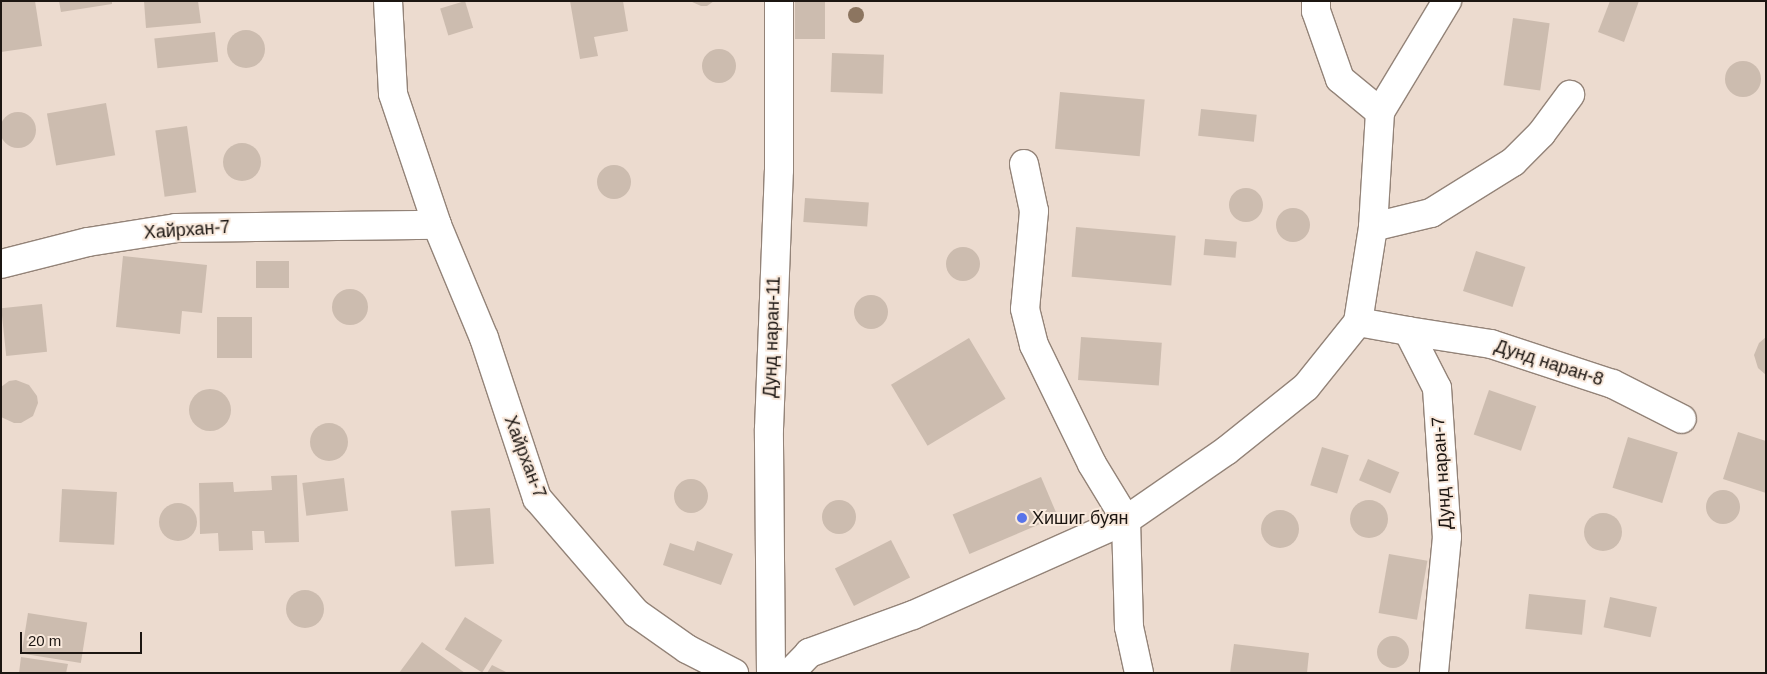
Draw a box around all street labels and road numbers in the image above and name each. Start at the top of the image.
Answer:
street label: Хайрхан-7 [143,216,231,244]
street label: Дунд наран-11 [759,276,785,398]
street label: Дунд наран-8 [1492,335,1606,391]
street label: Хайрхан-7 [499,413,551,501]
street label: Дунд наран-7 [1427,416,1457,530]

